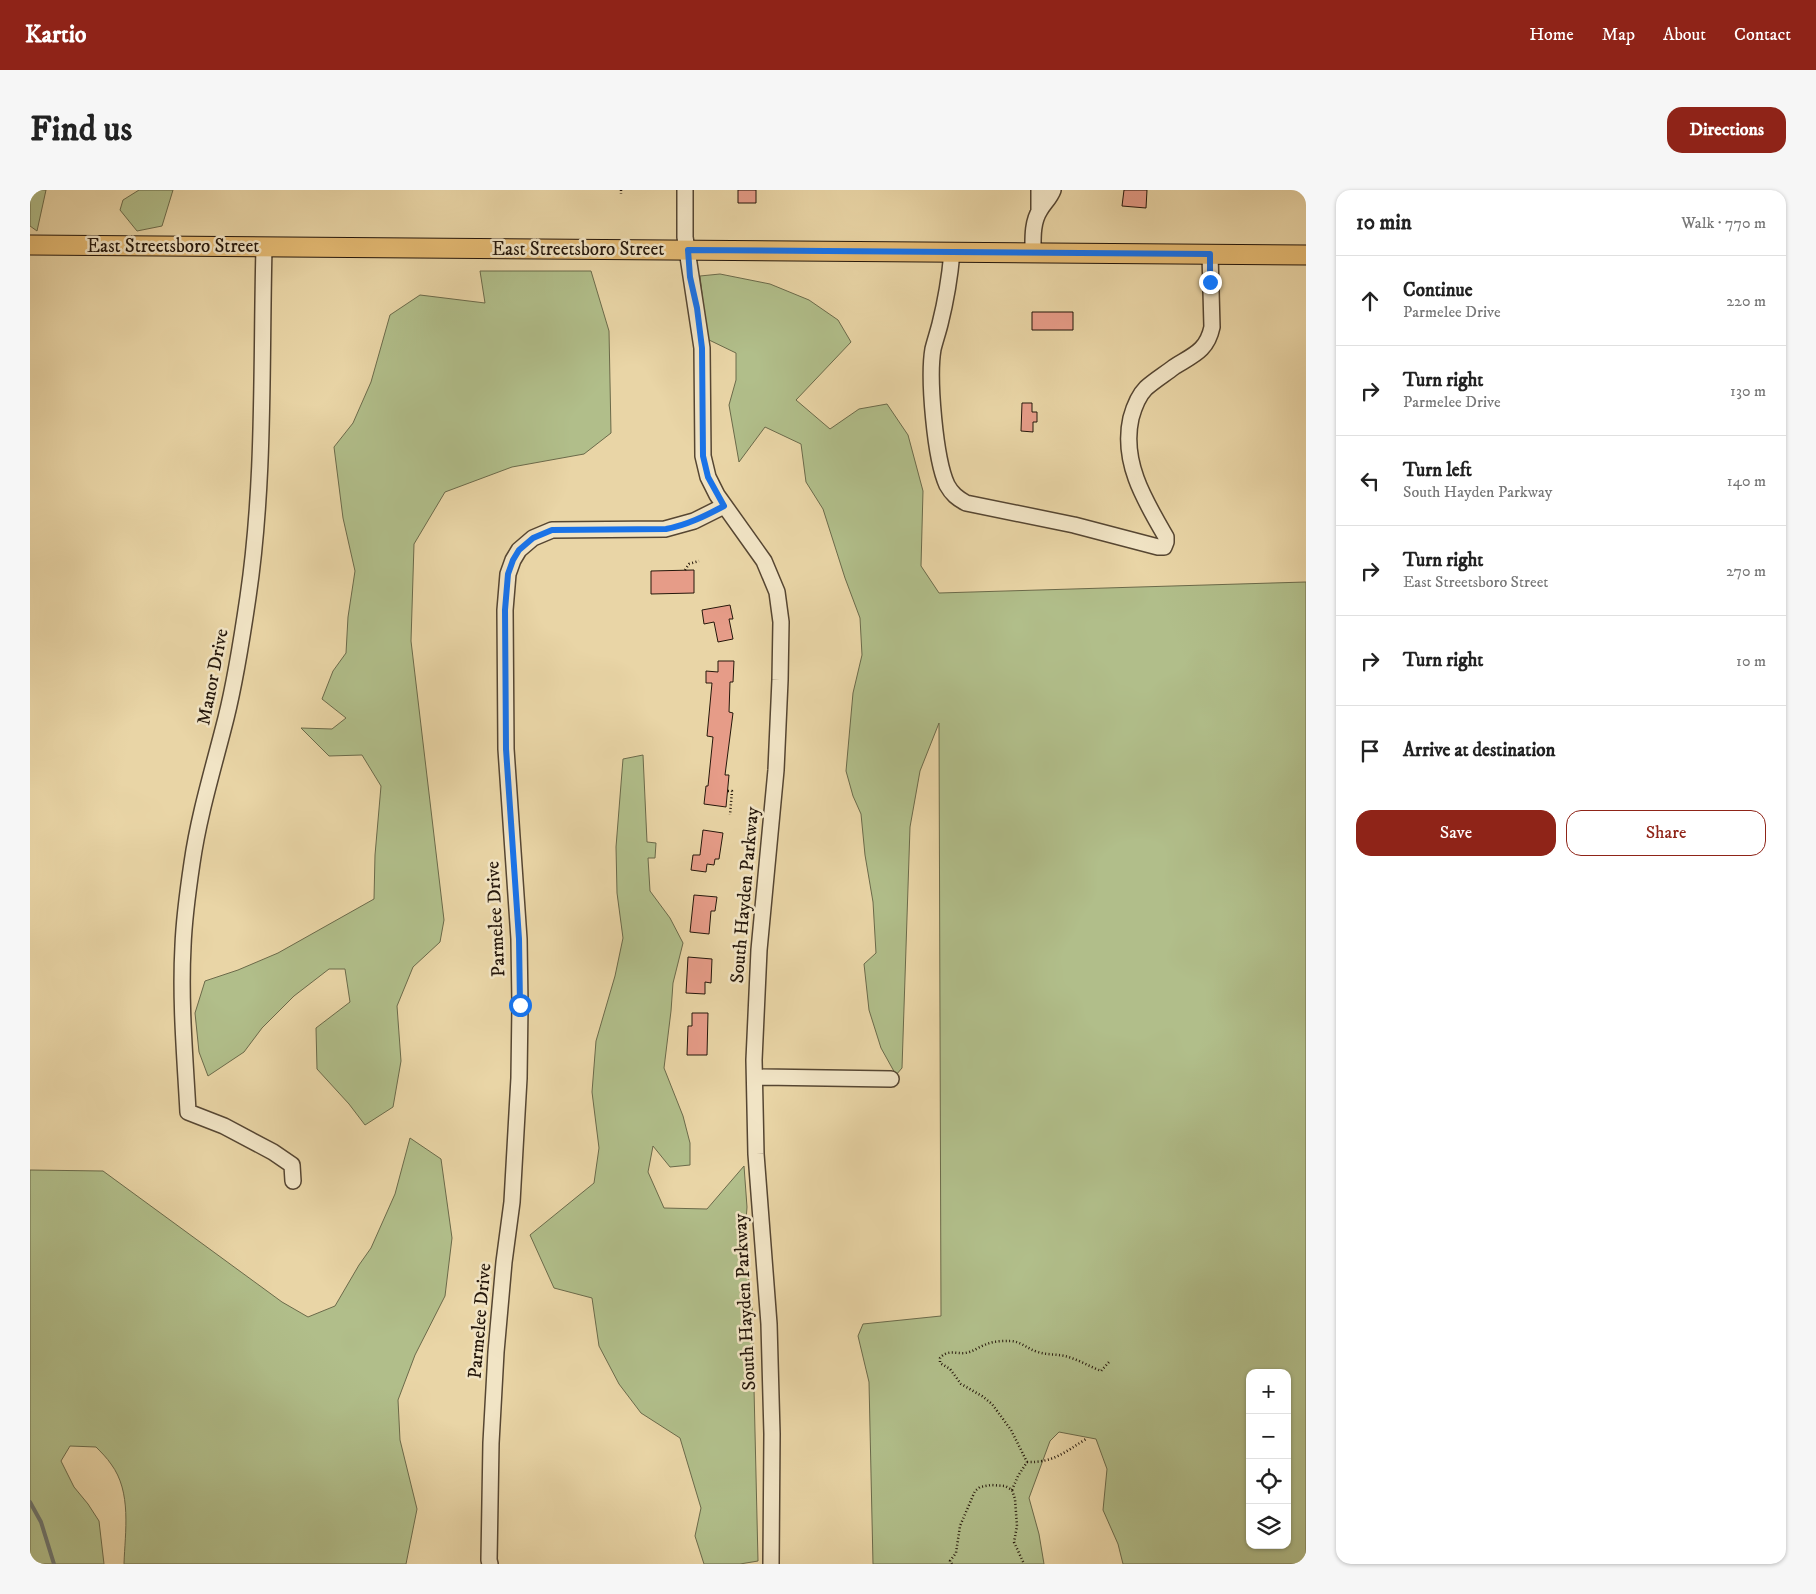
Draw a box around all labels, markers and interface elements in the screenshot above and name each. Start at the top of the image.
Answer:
text: Kartio [25,20,87,50]
text: Home [1529,24,1574,46]
text: Map [1602,24,1635,46]
text: About [1663,24,1706,46]
text: Contact [1734,24,1791,46]
button: Directions [1667,107,1786,153]
text: Find us [30,108,132,152]
text: 10 min [1356,210,1412,236]
text: Walk · 770 m [1681,213,1766,233]
street label: East Streetsboro Street [87,235,259,258]
street label: East Streetsboro Street [492,238,664,261]
route end [1199,271,1222,294]
text: Continue [1403,279,1473,302]
icon: ahead [1356,287,1384,315]
text: 220 m [1726,291,1766,311]
text: Parmelee Drive [1403,302,1501,322]
text: Turn right [1403,369,1483,392]
icon: right [1356,377,1384,405]
text: 130 m [1730,381,1766,401]
text: Parmelee Drive [1403,392,1501,412]
text: Turn left [1403,459,1472,482]
icon: left [1356,467,1384,495]
text: 140 m [1727,471,1766,491]
text: South Hayden Parkway [1403,482,1552,502]
text: Turn right [1403,549,1483,572]
icon: right [1356,557,1384,585]
text: 270 m [1726,561,1766,581]
text: East Streetsboro Street [1403,572,1548,592]
street label: Manor Drive [192,627,234,727]
icon: right [1356,647,1384,675]
text: Turn right [1403,649,1483,672]
text: 10 m [1736,651,1766,671]
icon: arrive [1356,737,1384,765]
text: Arrive at destination [1403,739,1555,762]
street label: South Hayden Parkway [726,805,764,984]
button: Save [1356,810,1556,856]
button: Share [1566,810,1766,856]
street label: Parmelee Drive [481,860,511,978]
route start [509,994,532,1017]
street label: South Hayden Parkway [729,1212,761,1391]
street label: Parmelee Drive [463,1262,497,1380]
map controls [1246,1369,1291,1549]
button: + [1246,1369,1291,1414]
button: − [1246,1414,1291,1459]
button: locate [1246,1459,1291,1504]
button: layers [1246,1504,1291,1549]

